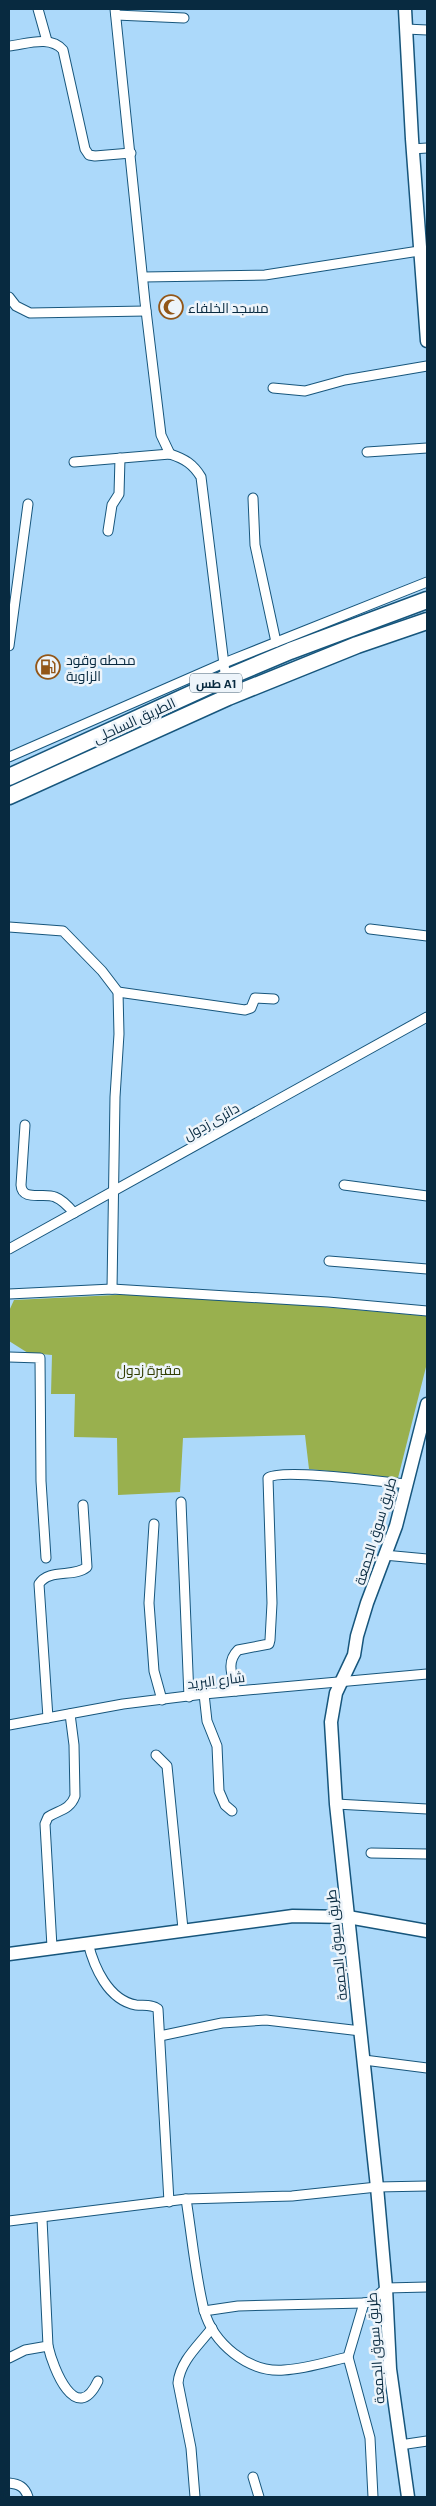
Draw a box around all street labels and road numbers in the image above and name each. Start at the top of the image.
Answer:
road number: طس A1 [190,674,242,692]
street label: الطريق الساحلى [90,694,178,747]
street label: دائرى زدول [180,1099,242,1144]
street label: طريق سوق الجمعة [351,1475,400,1587]
street label: شارع البريد [186,1668,246,1693]
street label: طريق سوق الجمعة [322,1888,351,2002]
street label: طريق سوق الجمعة [363,2292,388,2404]

